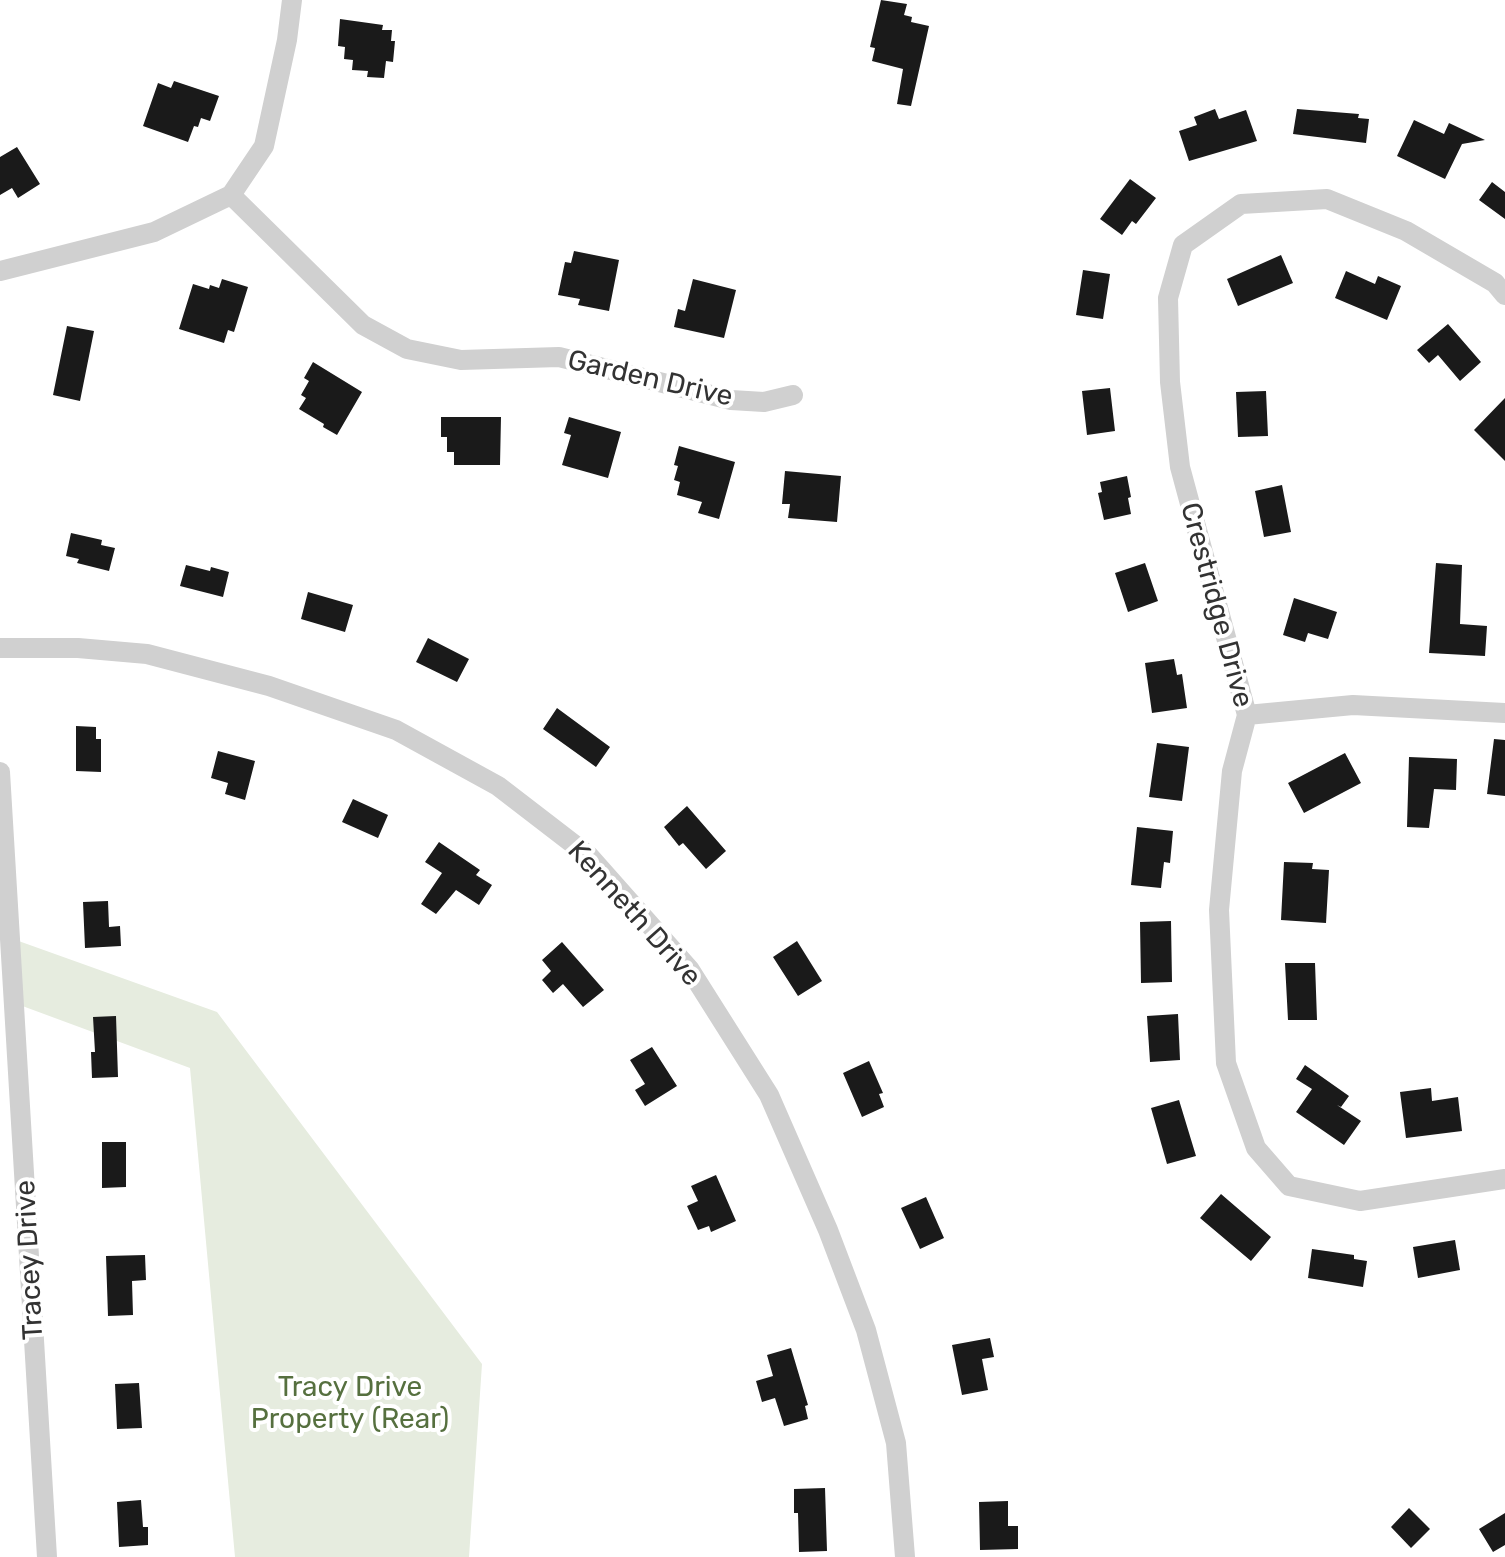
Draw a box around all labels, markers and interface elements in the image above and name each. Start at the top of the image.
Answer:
street label: Garden Drive [564,344,736,414]
street label: Crestridge Drive [1173,499,1259,711]
street label: Kenneth Drive [560,835,708,993]
street label: Tracey Drive [9,1179,51,1341]
park label: Tracy Drive Property (Rear) [251,1371,449,1437]

